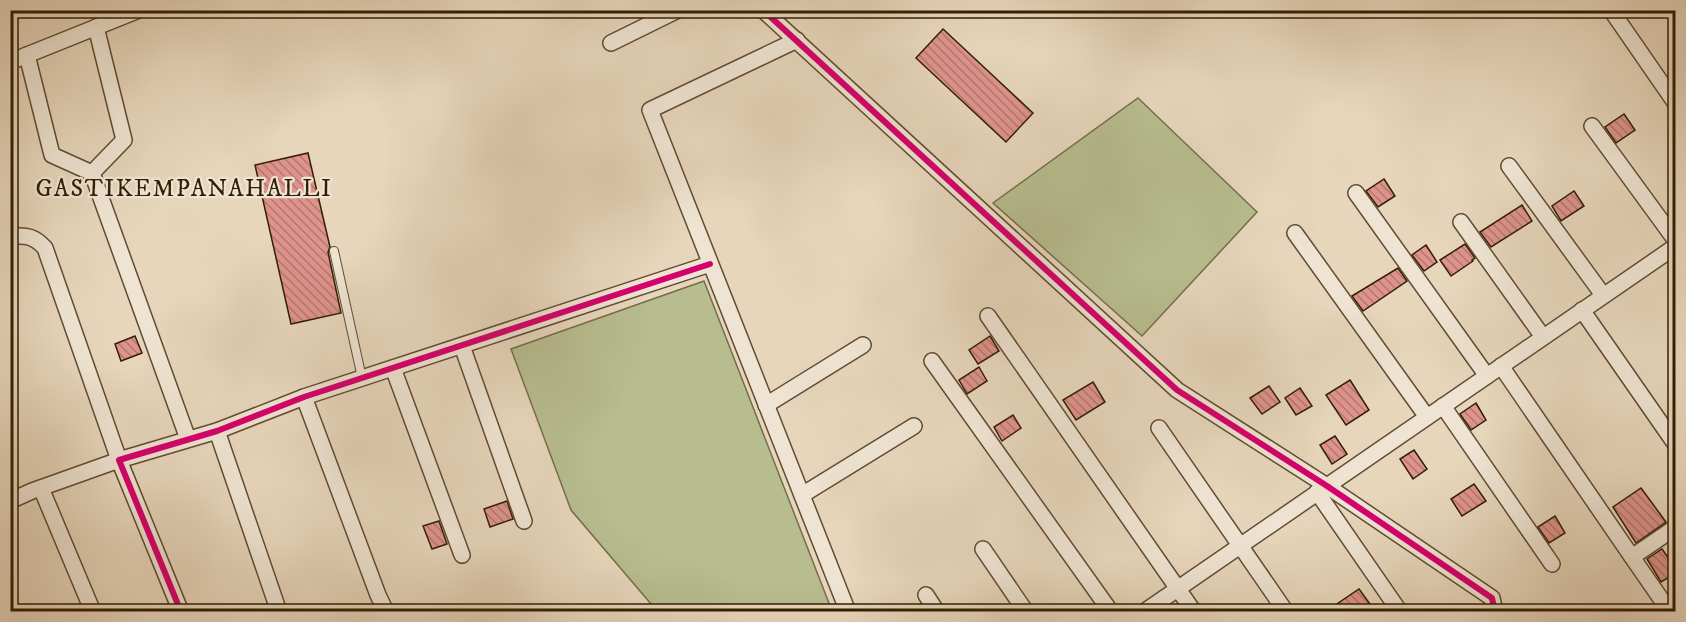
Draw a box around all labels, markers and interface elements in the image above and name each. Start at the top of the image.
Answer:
district label: GASTIKEMPANAHALLI [36,174,332,204]

